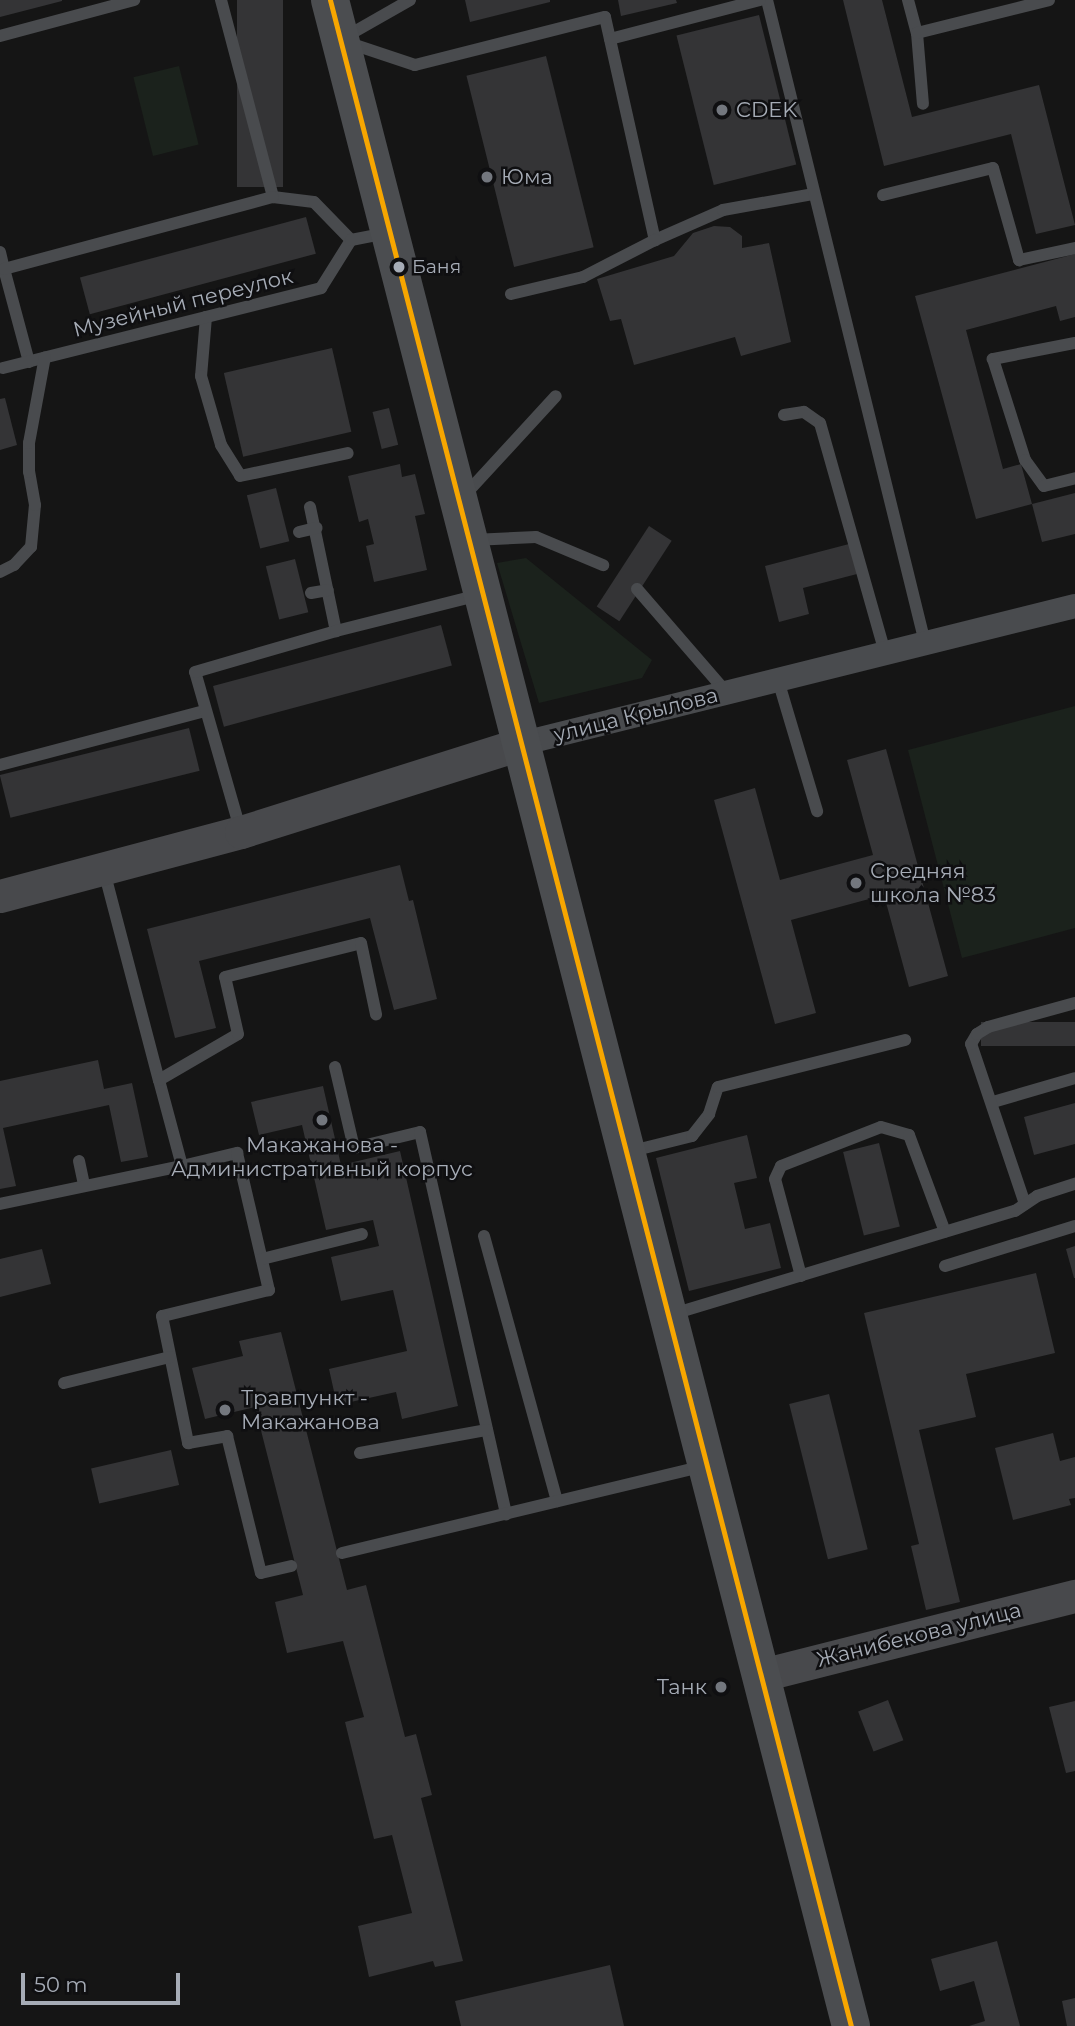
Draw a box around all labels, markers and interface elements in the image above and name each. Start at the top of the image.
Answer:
place label: CDEK [736,97,797,123]
marker: CDEK [714,102,730,118]
place label: Юма [501,164,553,190]
marker: Юма [479,169,495,185]
place label: Баня [412,256,461,278]
marker: Баня [392,260,406,274]
street label: Музейный переулок [71,263,295,343]
street label: улица Крылова [551,682,721,748]
place label: Средняя школа №83 [870,858,996,908]
marker: Средняя школа №83 [848,875,864,891]
marker: Макажанова - Административный корпус [312,1110,332,1130]
place label: Макажанова - Административный корпус [171,1132,473,1182]
place label: Травпункт - Макажанова [241,1385,380,1435]
marker: Травпункт - Макажанова [215,1400,235,1420]
street label: Жанибекова улица [814,1597,1024,1673]
place label: Танк [657,1674,707,1700]
marker: Танк [713,1679,729,1695]
scale bar [24,1960,184,2004]
text: 50 m [34,1972,88,1997]

